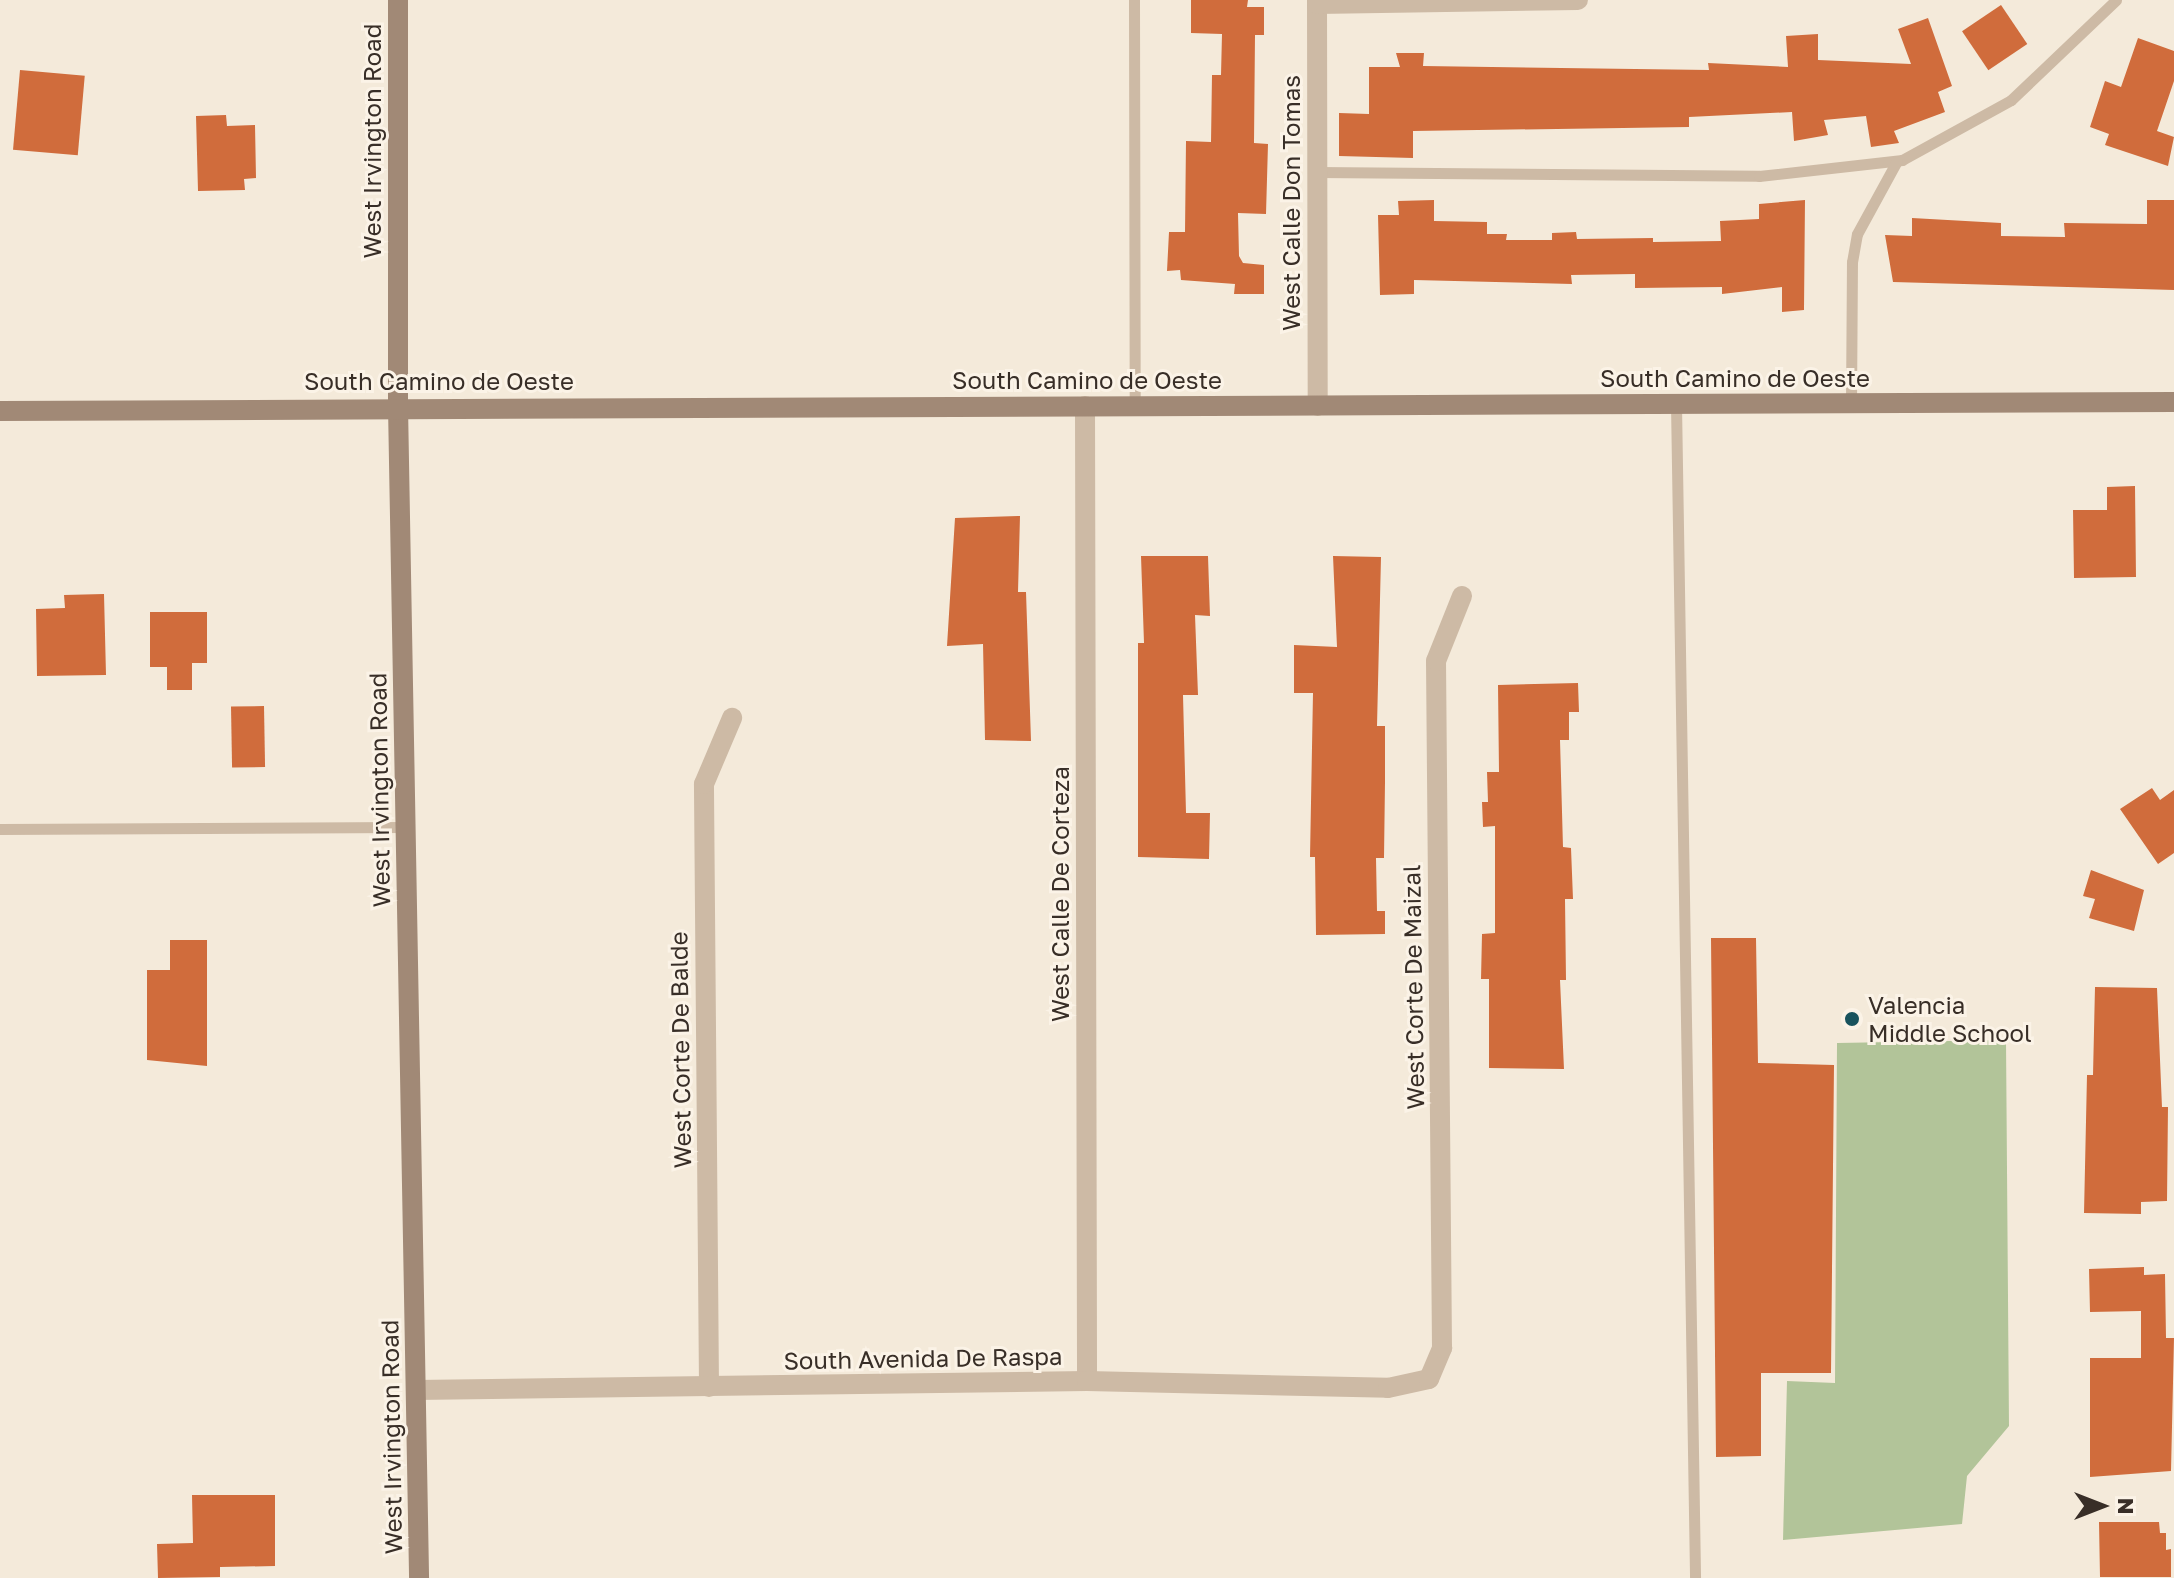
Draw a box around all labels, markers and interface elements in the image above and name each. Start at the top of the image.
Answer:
street label: West Irvington Road [358,24,386,258]
street label: West Calle Don Tomas [1277,75,1305,331]
street label: South Camino de Oeste [1600,364,1870,392]
street label: South Camino de Oeste [952,366,1222,394]
street label: South Camino de Oeste [304,367,574,395]
street label: West Irvington Road [363,672,395,908]
street label: West Calle De Corteza [1046,766,1074,1022]
street label: West Corte De Maizal [1396,864,1430,1110]
street label: West Corte De Balde [664,931,696,1169]
place label: Valencia Middle School [1868,991,2032,1047]
marker: Valencia Middle School [1843,1010,1861,1028]
street label: West Irvington Road [375,1319,407,1555]
street label: South Avenida De Raspa [783,1341,1063,1375]
north arrow [2062,1466,2142,1546]
text: N [2113,1498,2140,1514]

